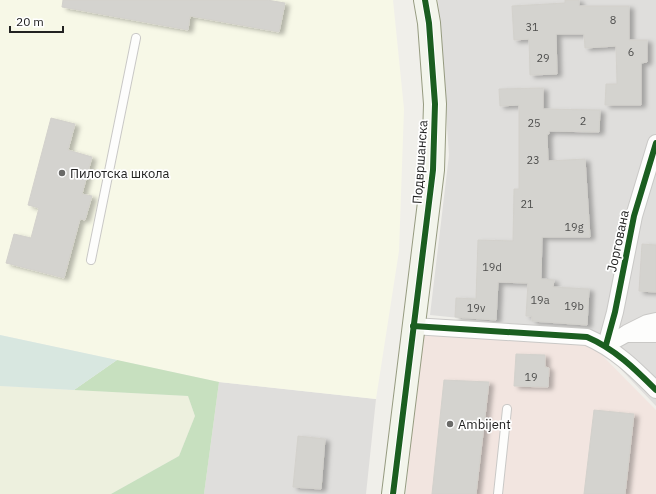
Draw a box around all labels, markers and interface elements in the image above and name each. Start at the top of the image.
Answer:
scale bar [10,8,63,34]
house number: 8 [610,13,616,27]
text: 20 m [16,14,44,29]
house number: 31 [525,20,539,34]
house number: 6 [628,45,634,59]
house number: 29 [536,51,550,65]
house number: 2 [580,114,586,128]
house number: 25 [527,116,541,130]
street label: Подвршанска [409,119,431,205]
house number: 23 [526,153,540,167]
place label: Пилотска школа [70,165,170,182]
marker: Пилотска школа [57,168,67,178]
house number: 21 [520,197,534,211]
street label: Јоргована [603,208,633,274]
house number: 19g [564,220,584,234]
house number: 19d [482,260,502,274]
house number: 19a [530,293,550,307]
house number: 19b [564,299,584,313]
house number: 19v [467,301,486,315]
house number: 19 [524,370,538,384]
place label: Ambijent [458,416,511,433]
marker: Ambijent [445,419,455,429]

